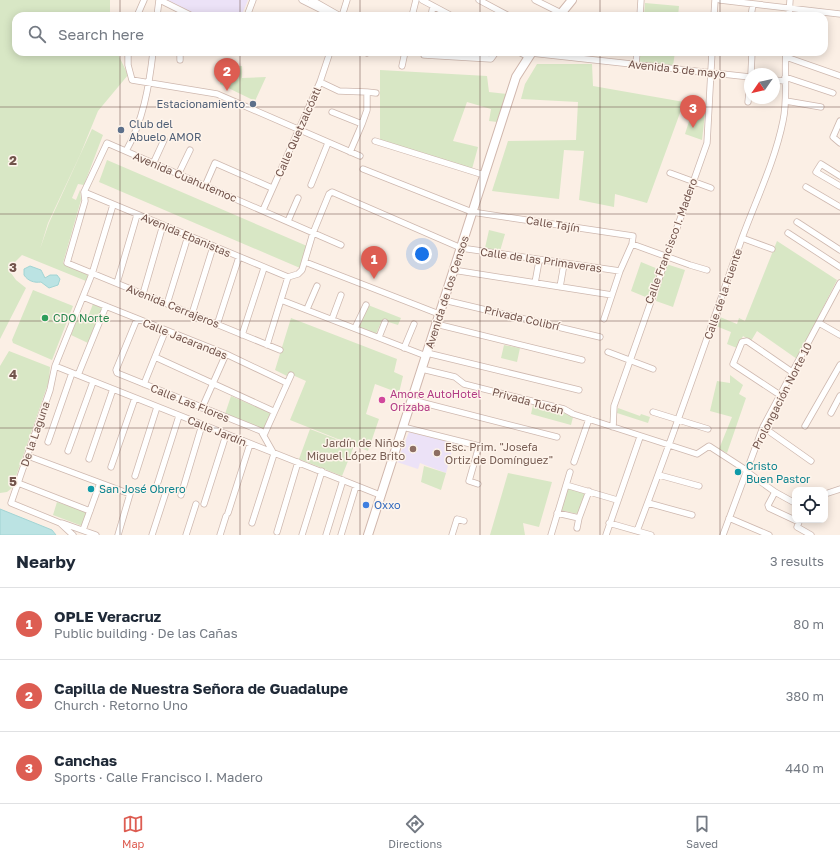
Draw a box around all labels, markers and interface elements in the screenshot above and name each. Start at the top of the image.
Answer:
search box [12,12,828,56]
icon: search [26,23,48,45]
text: Search here [58,25,144,43]
street label: Avenida 5 de mayo [628,57,727,80]
pin: 2 [214,58,240,91]
north arrow [744,68,780,104]
street label: Calle Quetzalcóatl [272,84,323,179]
pin: 3 [680,95,706,128]
place label: Estacionamiento [157,97,245,110]
marker: Estacionamiento [248,99,258,109]
place label: Club del Abuelo AMOR [129,117,201,143]
marker: Club del Abuelo AMOR [116,125,126,135]
street label: Avenida Cuahutemoc [131,149,239,204]
text: 2 [9,152,17,168]
street label: Calle Francisco I. Madero [642,176,699,305]
street label: Avenida Ebanistas [139,210,233,259]
street label: Calle Tajín [525,213,581,234]
street label: Avenida de los Censos [422,234,471,350]
your location [412,244,432,264]
street label: Calle de las Primaveras [479,245,603,275]
pin: 1 [361,246,387,279]
street label: Calle de la Fuente [701,247,744,341]
text: 3 [9,259,17,275]
street label: Avenida Cerrajeros [125,281,222,330]
street label: Privada Colibrí [483,303,562,333]
place label: CDO Norte [53,311,109,324]
marker: CDO Norte [40,313,50,323]
street label: Calle Jacarandas [141,316,230,362]
street label: Prolongación Norte 10 [749,340,814,451]
text: 4 [9,366,17,382]
street label: Calle Las Flores [149,381,232,424]
street label: Privada Tucán [491,385,565,416]
place label: Amore AutoHotel Orizaba [390,387,482,413]
marker: Amore AutoHotel Orizaba [377,395,387,405]
street label: De la Laguna [17,399,52,468]
street label: Calle Jardín [186,413,249,448]
place label: Jardín de Niños Miguel López Brito [307,436,405,462]
place label: Esc. Prim. "Josefa Ortiz de Domínguez" [445,440,553,466]
marker: Jardín de Niños Miguel López Brito [408,444,418,454]
marker: Esc. Prim. "Josefa Ortiz de Domínguez" [432,448,442,458]
place label: Cristo Buen Pastor [746,459,811,485]
marker: Cristo Buen Pastor [733,467,743,477]
text: 5 [9,473,17,489]
place label: San José Obrero [99,482,186,495]
marker: San José Obrero [86,484,96,494]
map controls [792,487,828,523]
button: locate [792,487,828,523]
place label: Oxxo [374,498,401,511]
marker: Oxxo [361,500,371,510]
text: Nearby [16,551,76,572]
text: 3 results [770,553,824,569]
text: OPLE Veracruz [54,607,161,625]
text: 1 [26,616,32,632]
text: 80 m [793,616,824,632]
text: Public building · De las Cañas [54,625,238,641]
text: Capilla de Nuestra Señora de Guadalupe [54,679,348,697]
text: 2 [25,688,33,704]
text: 380 m [786,688,824,704]
text: Church · Retorno Uno [54,697,188,713]
text: Canchas [54,751,117,769]
text: 3 [25,760,33,776]
text: 440 m [785,760,824,776]
text: Sports · Calle Francisco I. Madero [54,769,263,785]
tab: Map [122,813,144,850]
tab: Directions [388,813,442,850]
tab: Saved [686,813,718,850]

